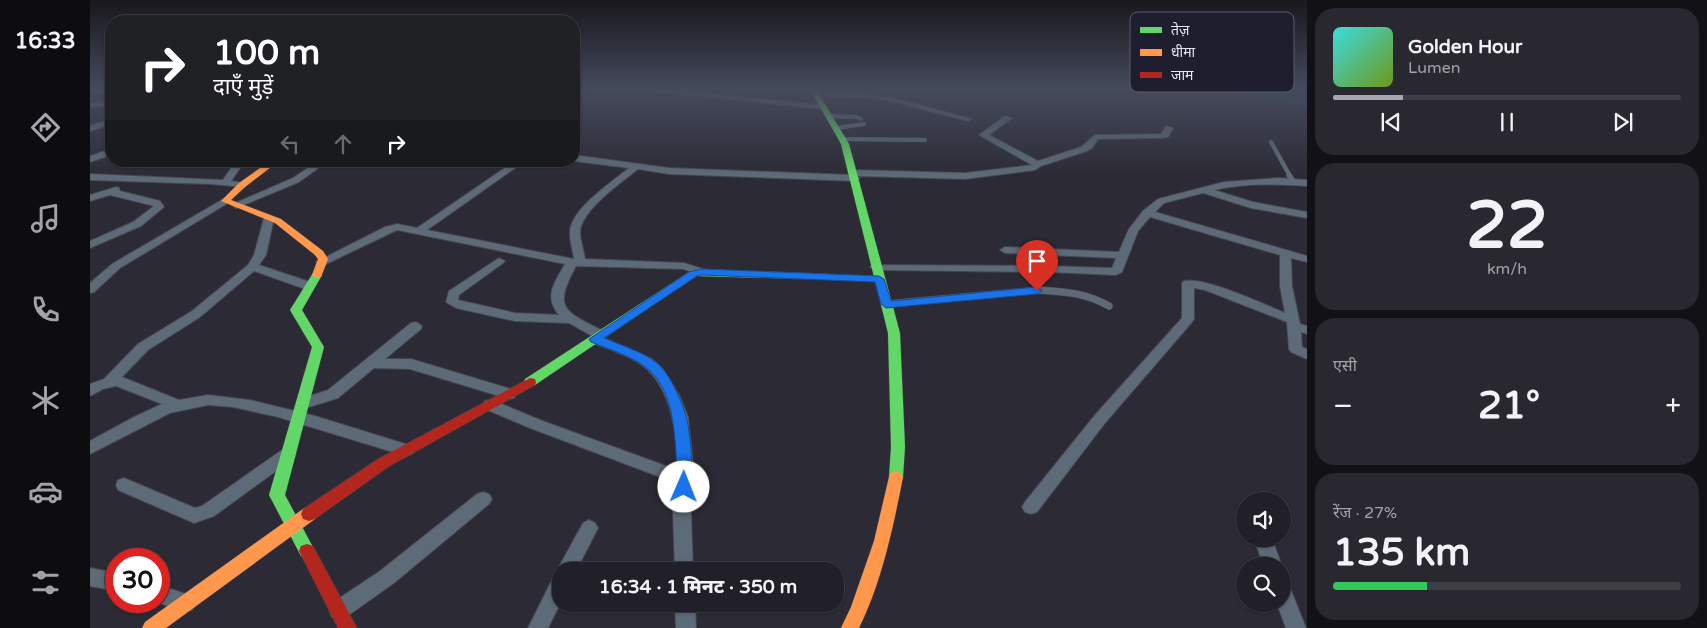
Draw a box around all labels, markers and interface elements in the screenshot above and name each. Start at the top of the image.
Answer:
legend [1130,12,1294,92]
text: तेज़ [1171,21,1190,39]
text: 16:33 [15,28,75,54]
text: 100 m [213,32,320,74]
icon: right [130,35,195,100]
text: Golden Hour [1408,36,1522,58]
text: धीमा [1171,44,1196,61]
text: Lumen [1408,58,1460,78]
text: जाम [1171,67,1194,84]
text: दाएँ मुड़ें [213,74,273,100]
icon: previous [1377,108,1405,136]
icon: pause [1493,108,1521,136]
icon: next [1609,108,1637,136]
icon: directions [28,110,63,145]
icon: left [276,130,304,158]
icon: ahead [329,130,357,158]
icon: right [382,130,410,158]
text: 22 [1466,187,1548,266]
icon: music [28,201,63,236]
pin [1016,240,1058,291]
icon: arrive [1023,247,1051,275]
text: km/h [1487,259,1527,279]
icon: phone [28,292,63,327]
text: एसी [1333,356,1357,376]
icon: climate [28,383,63,418]
text: 21° [1478,383,1540,429]
text: − [1333,389,1353,423]
text: + [1665,389,1681,423]
position arrow [657,460,709,512]
icon: car [28,474,63,509]
map controls [1236,492,1291,612]
button: sound [1236,492,1291,547]
text: रेंज · 27% [1333,503,1397,523]
text: 135 km [1333,530,1470,576]
speed limit sign: 30 [105,548,170,613]
button: search [1236,557,1291,612]
icon: filters [28,565,63,600]
text: 16:34 · 1 मिनट · 350 m [599,576,797,598]

